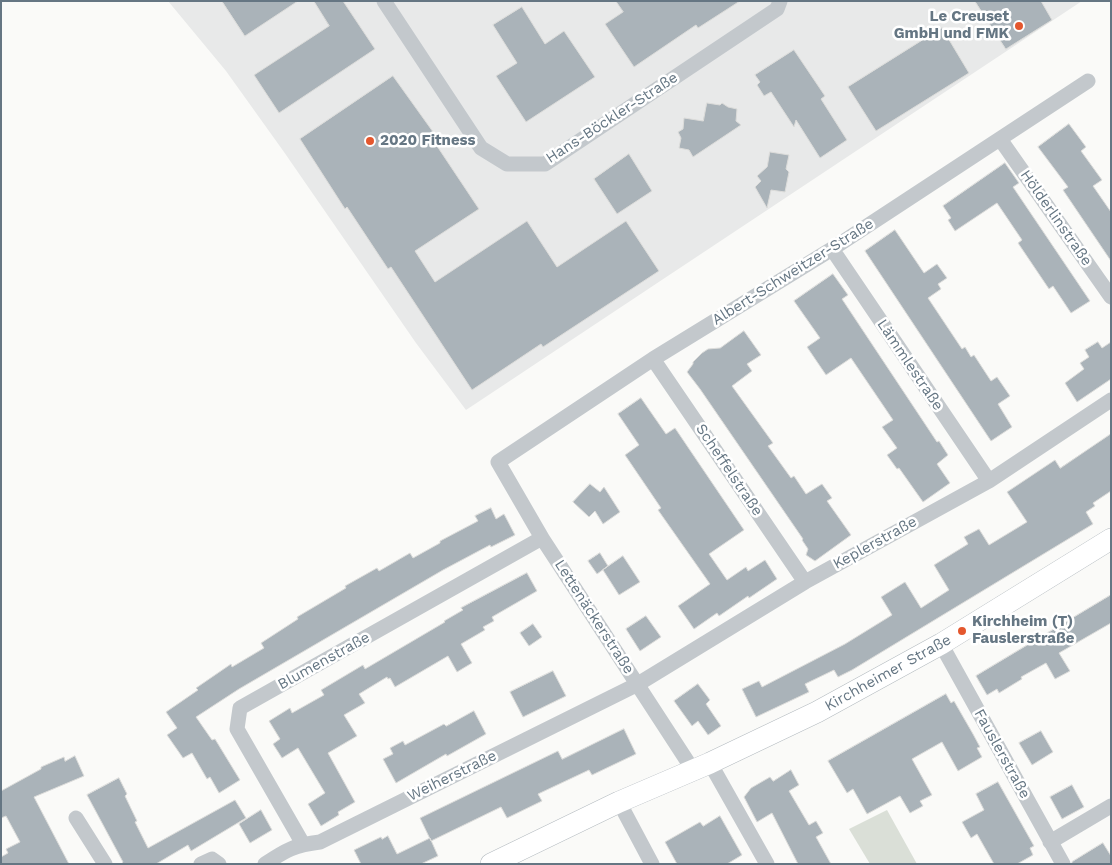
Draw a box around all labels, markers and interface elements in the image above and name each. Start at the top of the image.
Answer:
place label: Le Creuset GmbH und FMK [894,8,1009,43]
marker: Le Creuset GmbH und FMK [1013,20,1025,32]
street label: Hans-Böckler-Straße [543,69,681,167]
place label: 2020 Fitness [380,132,476,150]
marker: 2020 Fitness [364,135,376,147]
street label: Hölderlinstraße [1016,167,1096,269]
street label: Albert-Schweitzer-Straße [709,215,877,329]
street label: Lämmlestraße [873,316,947,414]
street label: Scheffelstraße [692,421,766,519]
street label: Keplerstraße [830,513,920,573]
street label: Lettenäckerstraße [550,556,638,678]
place label: Kirchheim (T) Fauslerstraße [972,613,1074,648]
marker: Kirchheim (T) Fauslerstraße [956,625,968,637]
street label: Blumenstraße [275,628,373,694]
street label: Kirchheimer Straße [822,631,954,715]
street label: Fauslerstraße [970,706,1034,802]
street label: Weiherstraße [405,747,499,805]

